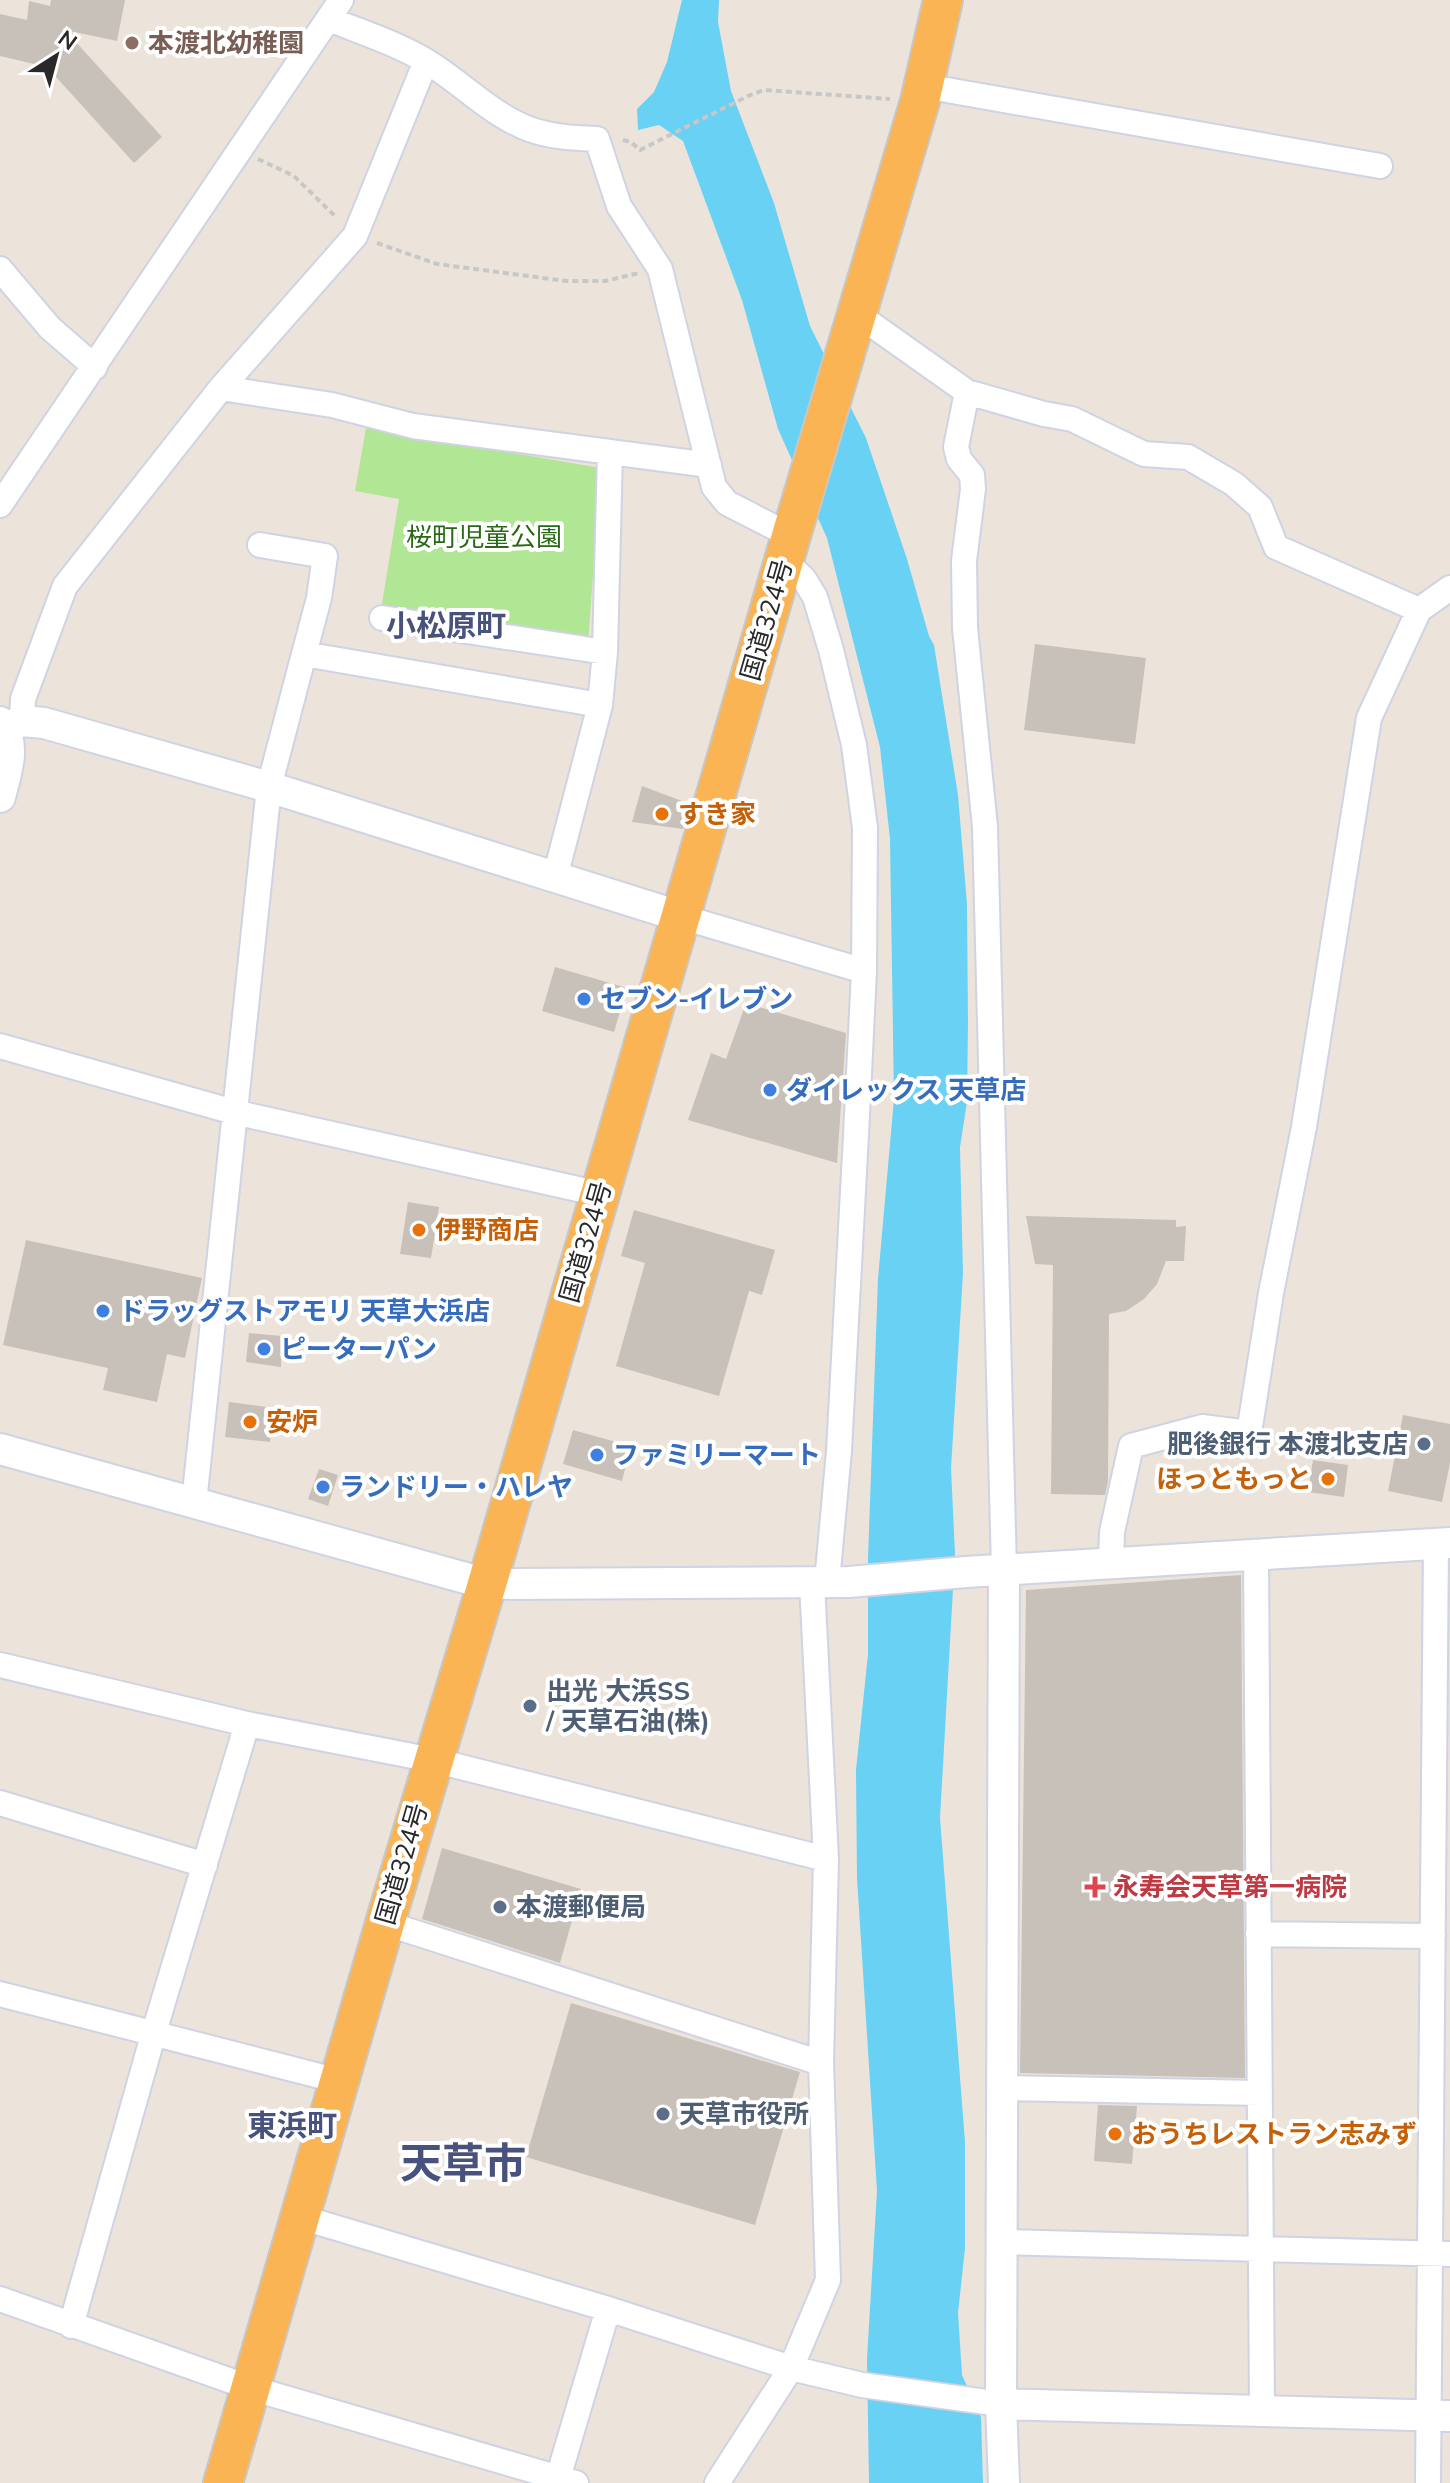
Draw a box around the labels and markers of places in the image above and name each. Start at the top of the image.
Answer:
place label: 本渡北幼稚園 [148,26,304,61]
marker: 本渡北幼稚園 [123,34,141,52]
place label: すき家 [678,797,756,832]
marker: すき家 [653,805,671,823]
place label: セブン-イレブン [600,982,793,1017]
marker: セブン-イレブン [575,990,593,1008]
place label: ダイレックス 天草店 [786,1073,1026,1108]
marker: ダイレックス 天草店 [761,1081,779,1099]
place label: 伊野商店 [435,1213,539,1248]
marker: 伊野商店 [410,1221,428,1239]
place label: ドラッグストアモリ 天草大浜店 [119,1294,490,1329]
marker: ドラッグストアモリ 天草大浜店 [94,1302,112,1320]
place label: ピーターパン [280,1332,437,1367]
marker: ピーターパン [255,1340,273,1358]
place label: 安炉 [266,1405,318,1440]
marker: 安炉 [241,1413,259,1431]
place label: 肥後銀行 本渡北支店 [1167,1427,1408,1462]
marker: 肥後銀行 本渡北支店 [1415,1435,1433,1453]
place label: ファミリーマート [613,1438,821,1473]
marker: ファミリーマート [588,1446,606,1464]
place label: ほっともっと [1156,1462,1312,1497]
place label: ランドリー・ハレヤ [339,1470,573,1505]
marker: ほっともっと [1319,1470,1337,1488]
marker: ランドリー・ハレヤ [314,1478,332,1496]
place label: 出光 大浜SS / 天草石油(株) [545,1674,710,1739]
marker: 出光 大浜SS / 天草石油(株) [521,1697,539,1715]
place label: 永寿会天草第一病院 [1113,1870,1347,1905]
marker: 永寿会天草第一病院 [1084,1876,1106,1898]
place label: 本渡郵便局 [516,1890,646,1925]
marker: 本渡郵便局 [491,1898,509,1916]
place label: 天草市役所 [679,2097,809,2132]
marker: 天草市役所 [654,2105,672,2123]
place label: おうちレストラン志みず [1131,2117,1417,2152]
marker: おうちレストラン志みず [1106,2125,1124,2143]

